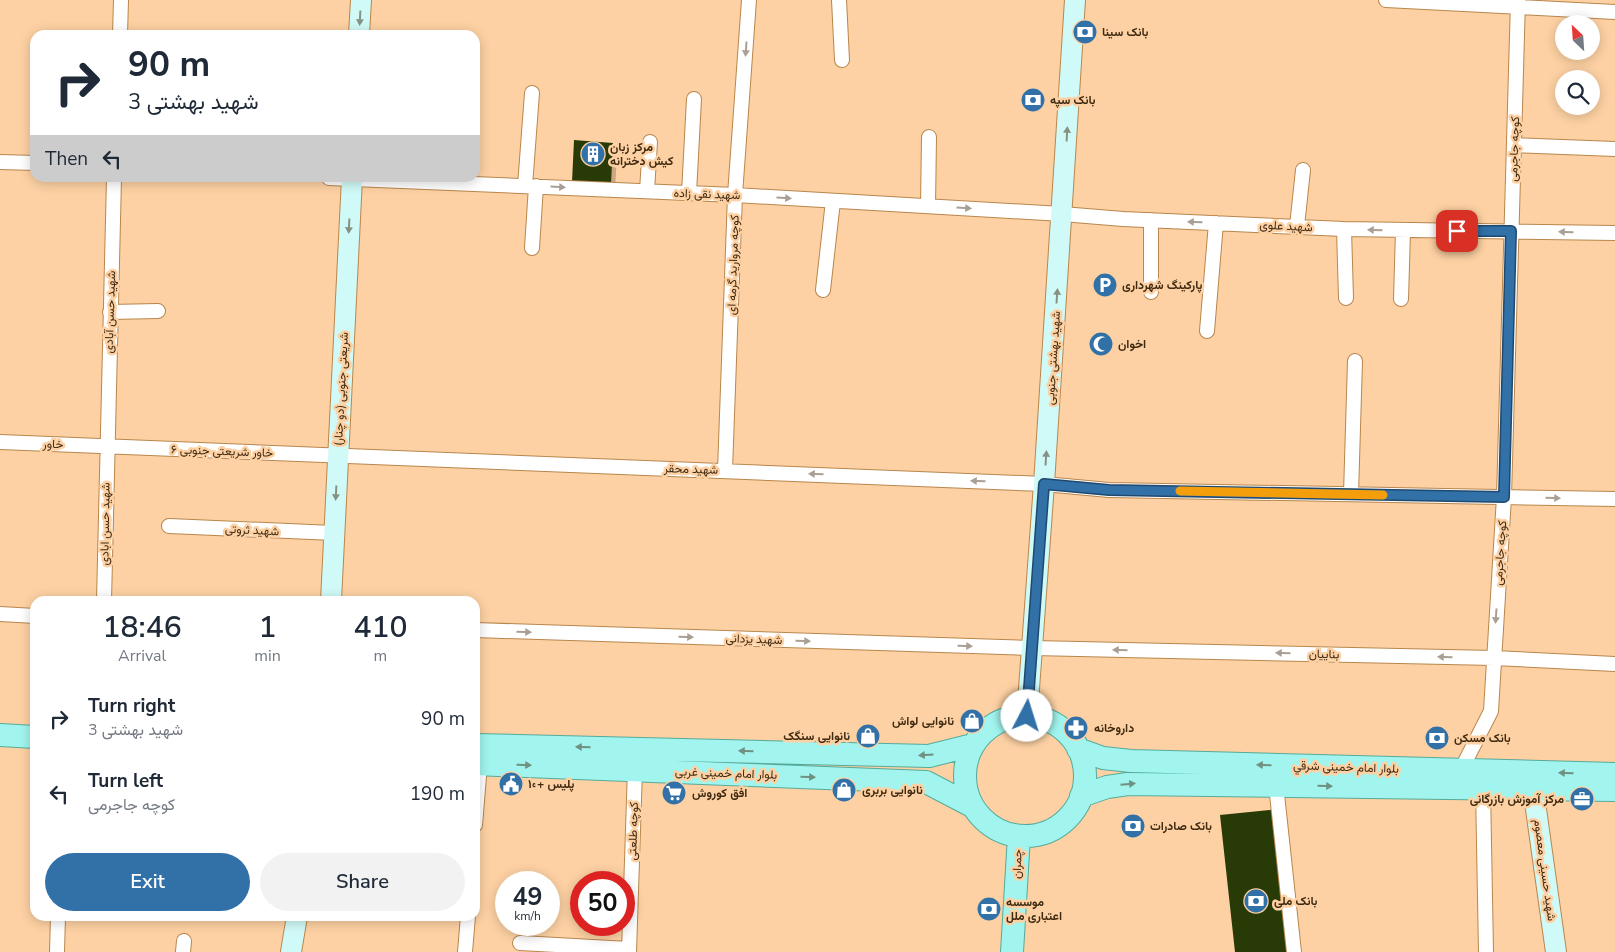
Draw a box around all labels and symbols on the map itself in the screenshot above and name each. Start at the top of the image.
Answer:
one-way arrow [355,10,363,26]
north arrow [1555,15,1600,60]
bank icon: بانک سینا [1072,19,1098,45]
place label: بانک سینا [1102,24,1149,40]
one-way arrow [741,41,749,57]
bank icon: بانک سپه [1020,87,1046,113]
place label: بانک سپه [1050,92,1096,108]
street label: کوچه جاجرمی [1505,116,1523,182]
one-way arrow [1063,125,1071,141]
place label: مرکز زبان کیش دخترانه [610,139,674,169]
building icon: مرکز زبان کیش دخترانه [580,141,606,167]
one-way arrow [550,184,566,192]
street label: شهید نقی زاده [673,185,741,203]
one-way arrow [776,194,792,202]
one-way arrow [956,205,972,213]
pin [1436,210,1478,252]
street label: کوچه مروارید گرمه ای [723,215,743,315]
street label: شهید علوی [1259,217,1313,235]
one-way arrow [345,218,353,234]
one-way arrow [1187,218,1203,226]
one-way arrow [1366,226,1382,234]
one-way arrow [1558,228,1574,236]
street label: شهید حسن آبادی [101,270,119,354]
parking icon: پارکینگ شهرداری [1092,272,1118,298]
place label: پارکینگ شهرداری [1122,277,1203,293]
one-way arrow [1053,287,1061,303]
street label: شهید بهشتی جنوبی [1042,311,1064,405]
mosque icon: اخوان [1088,331,1114,357]
street label: شریعتی جنوبی (دو چنار) [330,332,352,446]
place label: اخوان [1118,336,1146,352]
street label: خاور [41,436,64,452]
street label: خاور شریعتی جنوبی ۶ [171,441,273,461]
one-way arrow [1043,450,1051,466]
street label: شهید محقر [663,460,718,478]
one-way arrow [808,470,824,478]
one-way arrow [970,477,986,485]
street label: شهید حسن ابادی [96,482,114,566]
one-way arrow [332,486,340,502]
one-way arrow [1545,494,1561,502]
street label: کوچه جاجرمی [1490,520,1510,586]
street label: شهید ثروتی [225,521,279,539]
one-way arrow [1492,608,1500,624]
one-way arrow [516,628,532,636]
street label: شهید یزدانی [725,630,783,648]
one-way arrow [678,633,694,641]
one-way arrow [795,637,811,645]
one-way arrow [957,642,973,650]
one-way arrow [1112,645,1128,653]
street label: بناییان [1309,646,1339,662]
one-way arrow [1274,649,1290,657]
one-way arrow [1437,653,1453,661]
position arrow [1000,689,1052,741]
shop icon: نانوایی لواش [959,708,985,734]
place label: نانوایی لواش [892,713,954,729]
pharmacy icon: داروخانه [1063,715,1089,741]
place label: داروخانه [1094,720,1134,736]
shop icon: نانوایی سنگک [855,723,881,749]
bank icon: بانک مسکن [1424,725,1450,751]
place label: نانوایی سنگک [783,728,850,744]
place label: بانک مسکن [1454,730,1511,746]
one-way arrow [575,743,591,751]
one-way arrow [738,747,754,755]
one-way arrow [917,751,933,759]
street label: بلوار امام خمینی شرقي [1293,757,1399,779]
one-way arrow [1256,760,1272,768]
one-way arrow [516,762,532,770]
street label: بلوار امام خمینی غربی [675,763,777,783]
one-way arrow [1558,768,1574,776]
public building icon: پلیس +۱۰ [498,771,524,797]
one-way arrow [801,773,817,781]
place label: پلیس +۱۰ [528,776,575,792]
shop icon: نانوایی بربری [831,777,857,803]
supermarket icon: افق کوروش [661,780,687,806]
one-way arrow [1120,780,1136,788]
place label: نانوایی بربری [862,782,923,798]
one-way arrow [1318,782,1334,790]
place label: افق کوروش [692,785,747,801]
office icon: مرکز آموزش بازرگانی [1569,786,1595,812]
place label: مرکز آموزش بازرگانی [1470,791,1564,807]
street label: کوچه طلعتی [624,801,642,861]
bank icon: بانک صادرات [1120,813,1146,839]
place label: بانک صادرات [1150,818,1212,834]
street label: شهید حسینی معصوم [1530,818,1560,922]
street label: چمران [1008,849,1026,879]
speed limit sign: 50 [570,871,635,936]
bank icon: بانک ملی [1243,888,1269,914]
place label: بانک ملی [1274,893,1318,909]
place label: موسسه اعتباری ملل [1006,894,1062,924]
bank icon: موسسه اعتباری ملل [976,896,1002,922]

